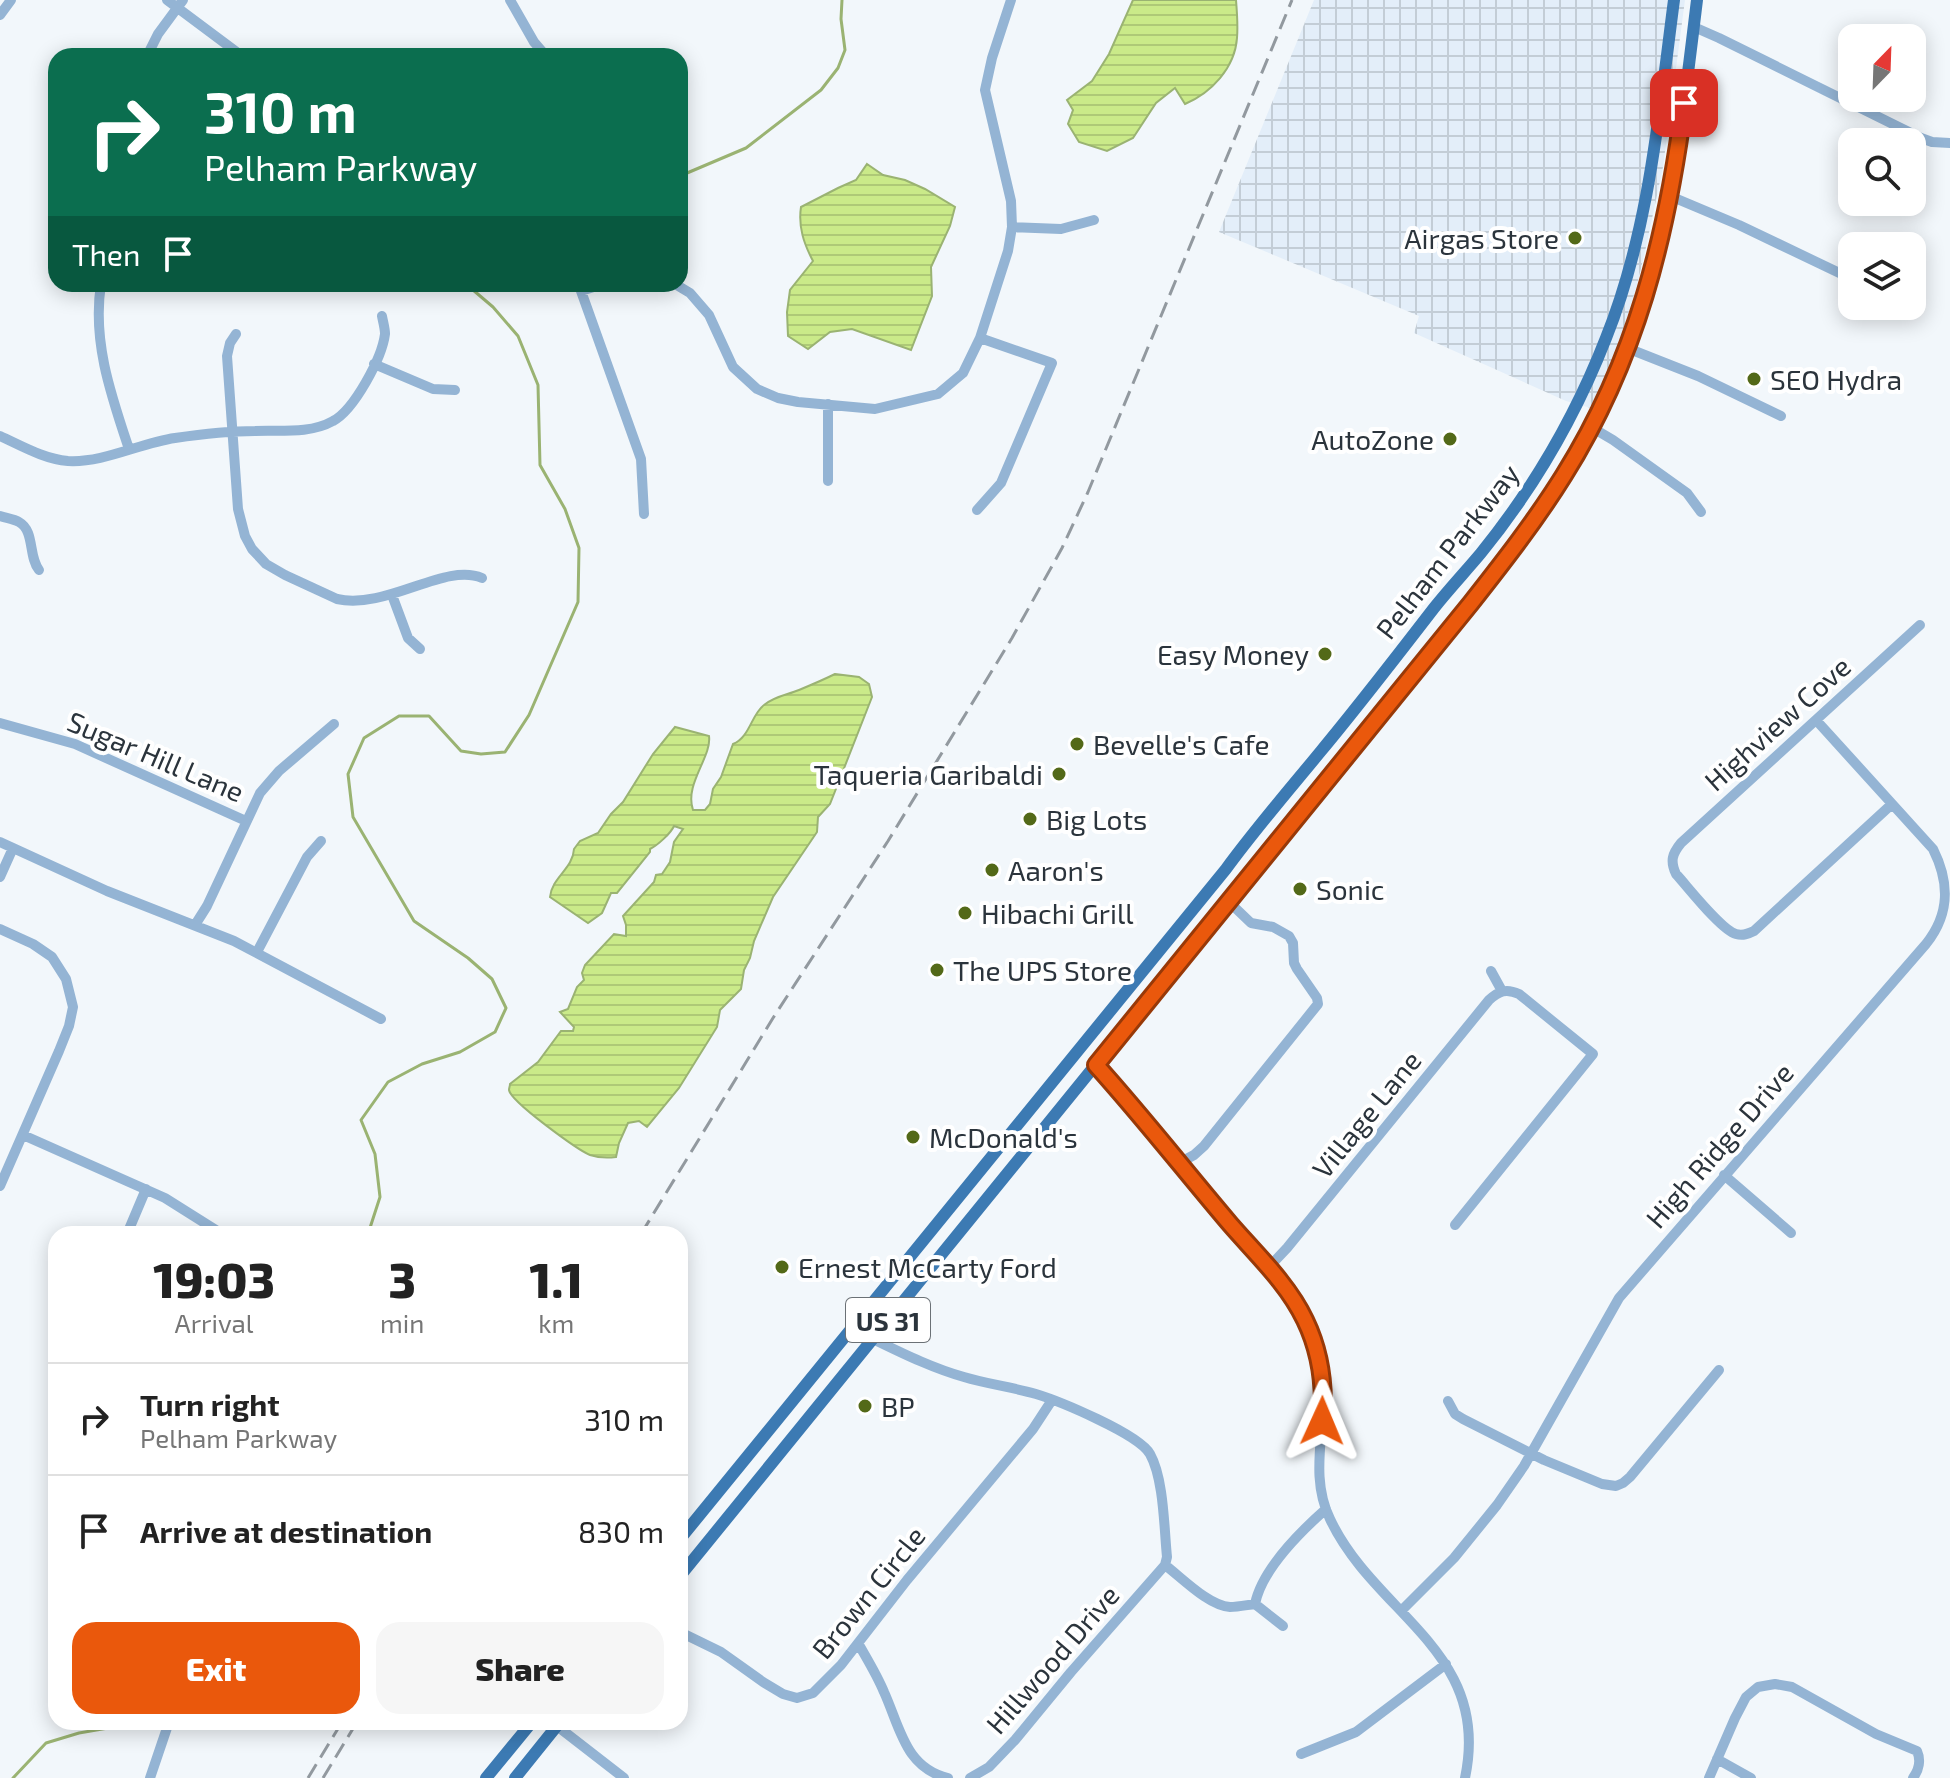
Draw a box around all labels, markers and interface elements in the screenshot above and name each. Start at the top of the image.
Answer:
north arrow [1838,24,1926,112]
map controls [1838,24,1926,320]
pin [1650,69,1718,137]
text: 310 m [204,77,357,144]
icon: right [72,80,176,184]
icon: arrive [1662,81,1706,125]
button: search [1838,128,1926,216]
text: Pelham Parkway [204,145,477,188]
place label: Airgas Store [1404,221,1559,255]
marker: Airgas Store [1566,229,1584,247]
icon: arrive [156,232,200,276]
button: layers [1838,232,1926,320]
text: Then [72,236,140,272]
place label: SEO Hydra [1770,362,1902,396]
marker: SEO Hydra [1745,370,1763,388]
place label: AutoZone [1311,422,1434,456]
marker: AutoZone [1441,430,1459,448]
street label: Pelham Parkway [1368,457,1526,645]
place label: Easy Money [1157,637,1309,671]
marker: Easy Money [1316,645,1334,663]
street label: Highview Cove [1697,649,1857,797]
street label: Sugar Hill Lane [63,704,249,808]
place label: Bevelle's Cafe [1093,727,1270,761]
marker: Bevelle's Cafe [1068,735,1086,753]
place label: Taqueria Garibaldi [813,757,1043,791]
marker: Taqueria Garibaldi [1050,765,1068,783]
place label: Big Lots [1046,802,1147,836]
marker: Big Lots [1021,810,1039,828]
place label: Aaron's [1008,853,1104,887]
marker: Aaron's [983,861,1001,879]
place label: Sonic [1316,872,1385,906]
marker: Sonic [1291,880,1309,898]
place label: Hibachi Grill [981,896,1134,930]
marker: Hibachi Grill [956,904,974,922]
place label: The UPS Store [953,953,1132,987]
marker: The UPS Store [928,961,946,979]
street label: Village Lane [1304,1044,1428,1184]
street label: High Ridge Drive [1638,1056,1800,1234]
place label: McDonald's [929,1120,1078,1154]
marker: McDonald's [904,1128,922,1146]
text: 19:03 [153,1250,275,1308]
text: 3 [388,1250,416,1308]
text: 1.1 [530,1250,583,1308]
place label: Ernest McCarty Ford [798,1250,1057,1284]
marker: Ernest McCarty Ford [773,1258,791,1276]
road number: US 31 [846,1298,930,1342]
text: Arrival [174,1307,254,1338]
text: min [380,1307,424,1338]
text: km [538,1307,574,1338]
position arrow [1280,1379,1364,1463]
text: Turn right [140,1386,280,1422]
place label: BP [881,1389,915,1423]
icon: right [72,1397,116,1441]
marker: BP [856,1397,874,1415]
text: 310 m [584,1401,664,1437]
text: Pelham Parkway [140,1422,337,1453]
icon: arrive [72,1509,116,1553]
text: Arrive at destination [140,1513,432,1549]
text: 830 m [578,1513,664,1549]
street label: Brown Circle [804,1519,932,1665]
street label: Hillwood Drive [978,1578,1126,1740]
button: Exit [72,1622,360,1714]
button: Share [376,1622,664,1714]

